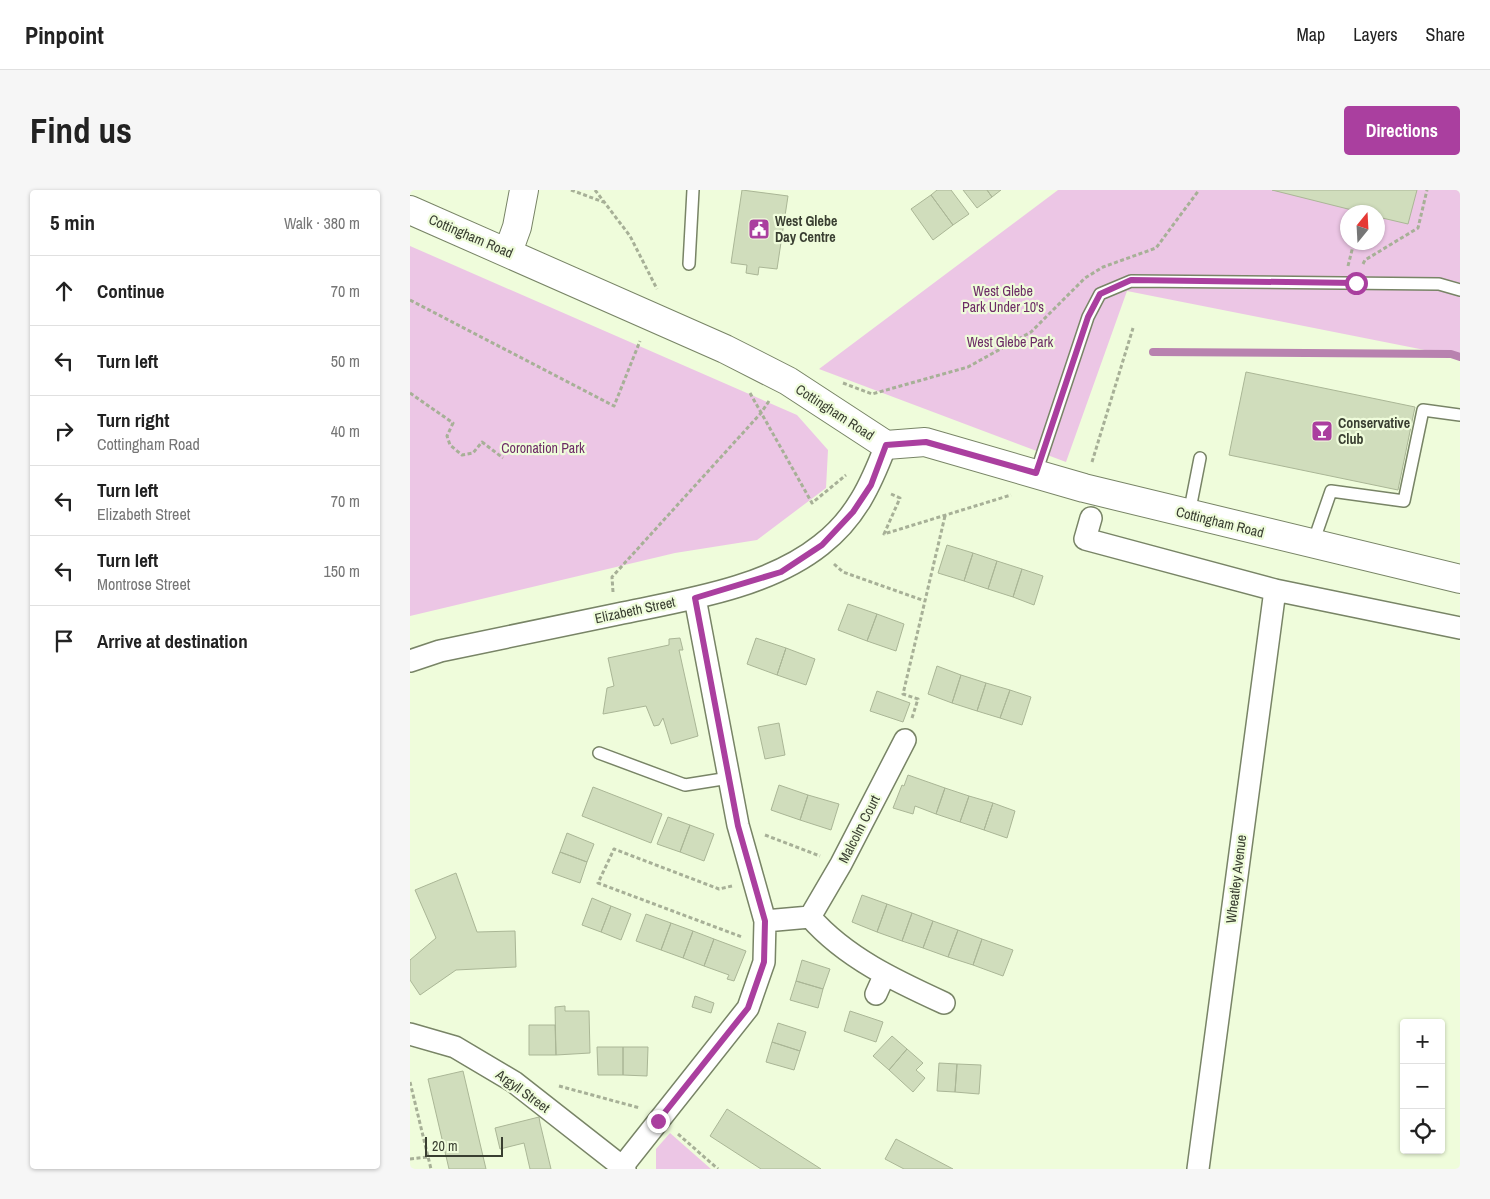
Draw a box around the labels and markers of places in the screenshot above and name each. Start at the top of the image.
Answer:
place label: West Glebe Day Centre [775,212,837,246]
public building icon: West Glebe Day Centre [747,217,771,241]
place label: Conservative Club [1338,414,1410,448]
bar icon: Conservative Club [1310,419,1334,443]

